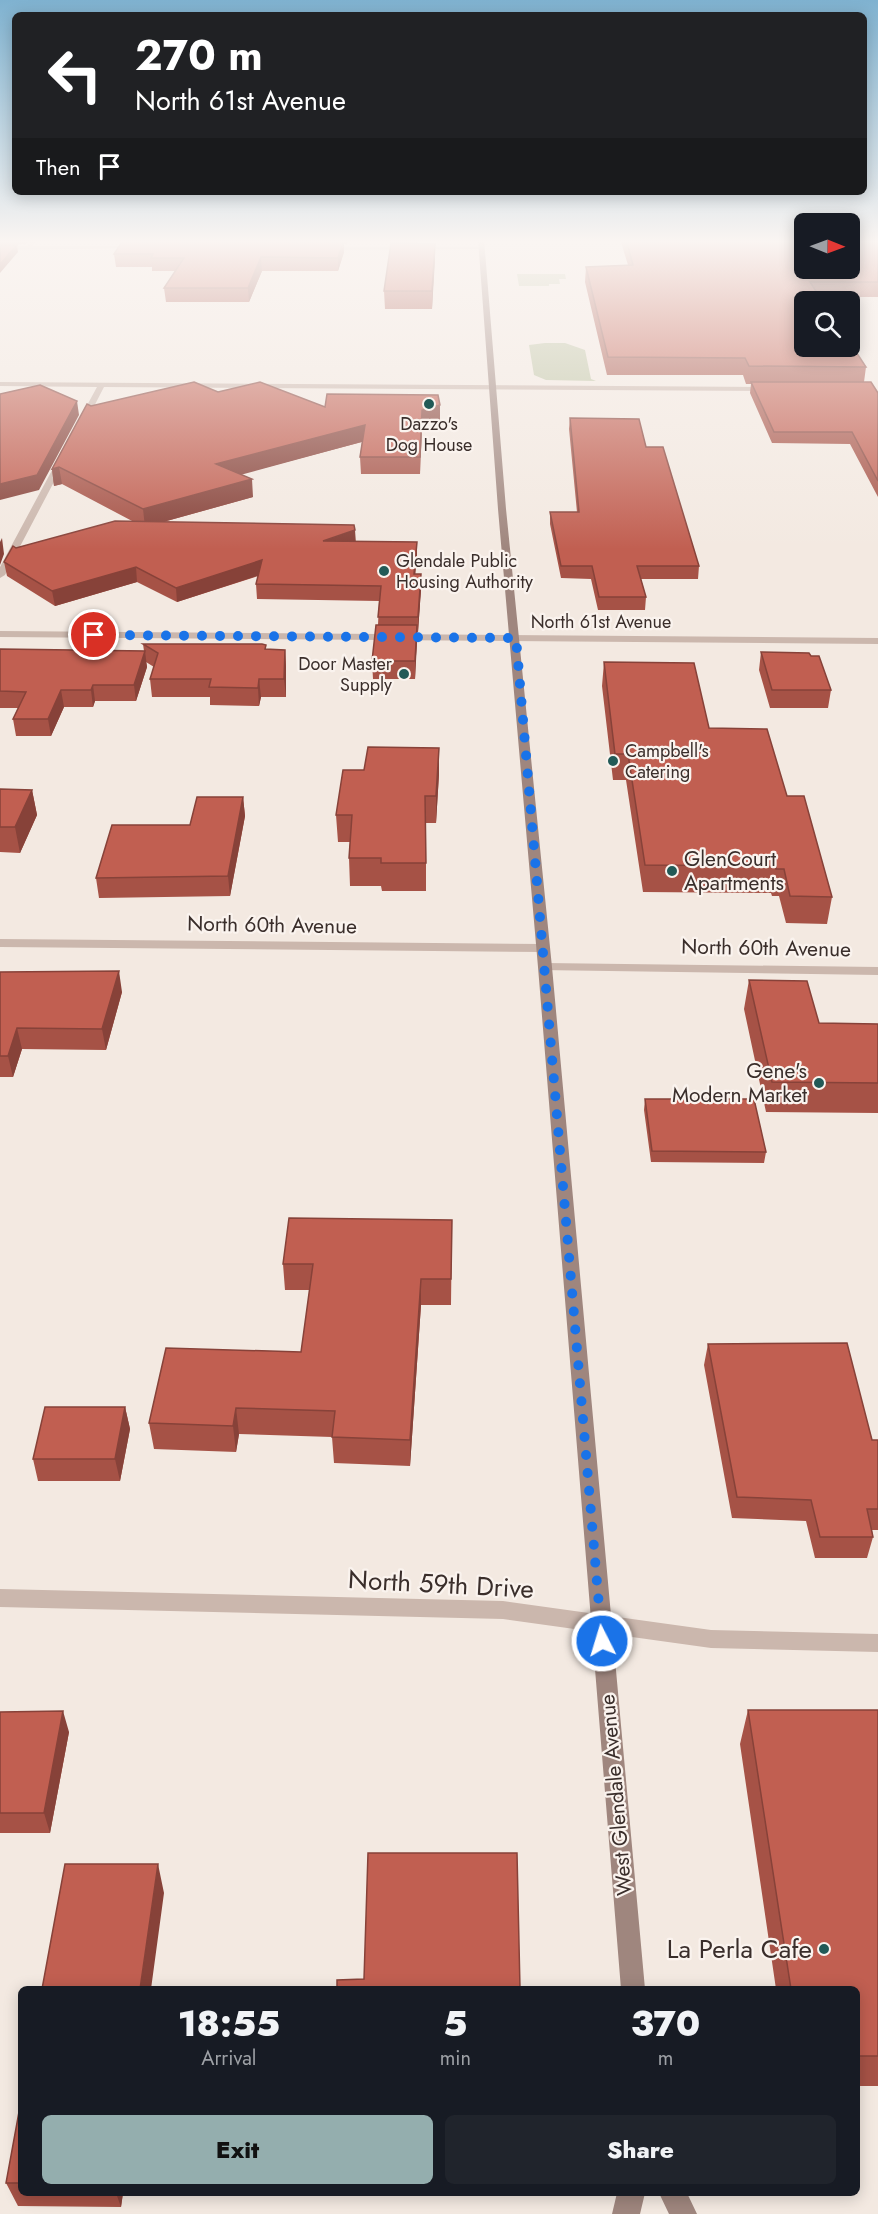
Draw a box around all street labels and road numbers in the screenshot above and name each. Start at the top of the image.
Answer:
street label: North 61st Avenue [531,609,671,635]
street label: North 60th Avenue [187,909,357,941]
street label: North 60th Avenue [681,932,851,964]
street label: North 59th Drive [347,1560,535,1608]
street label: West Glendale Avenue [592,1693,640,1897]

